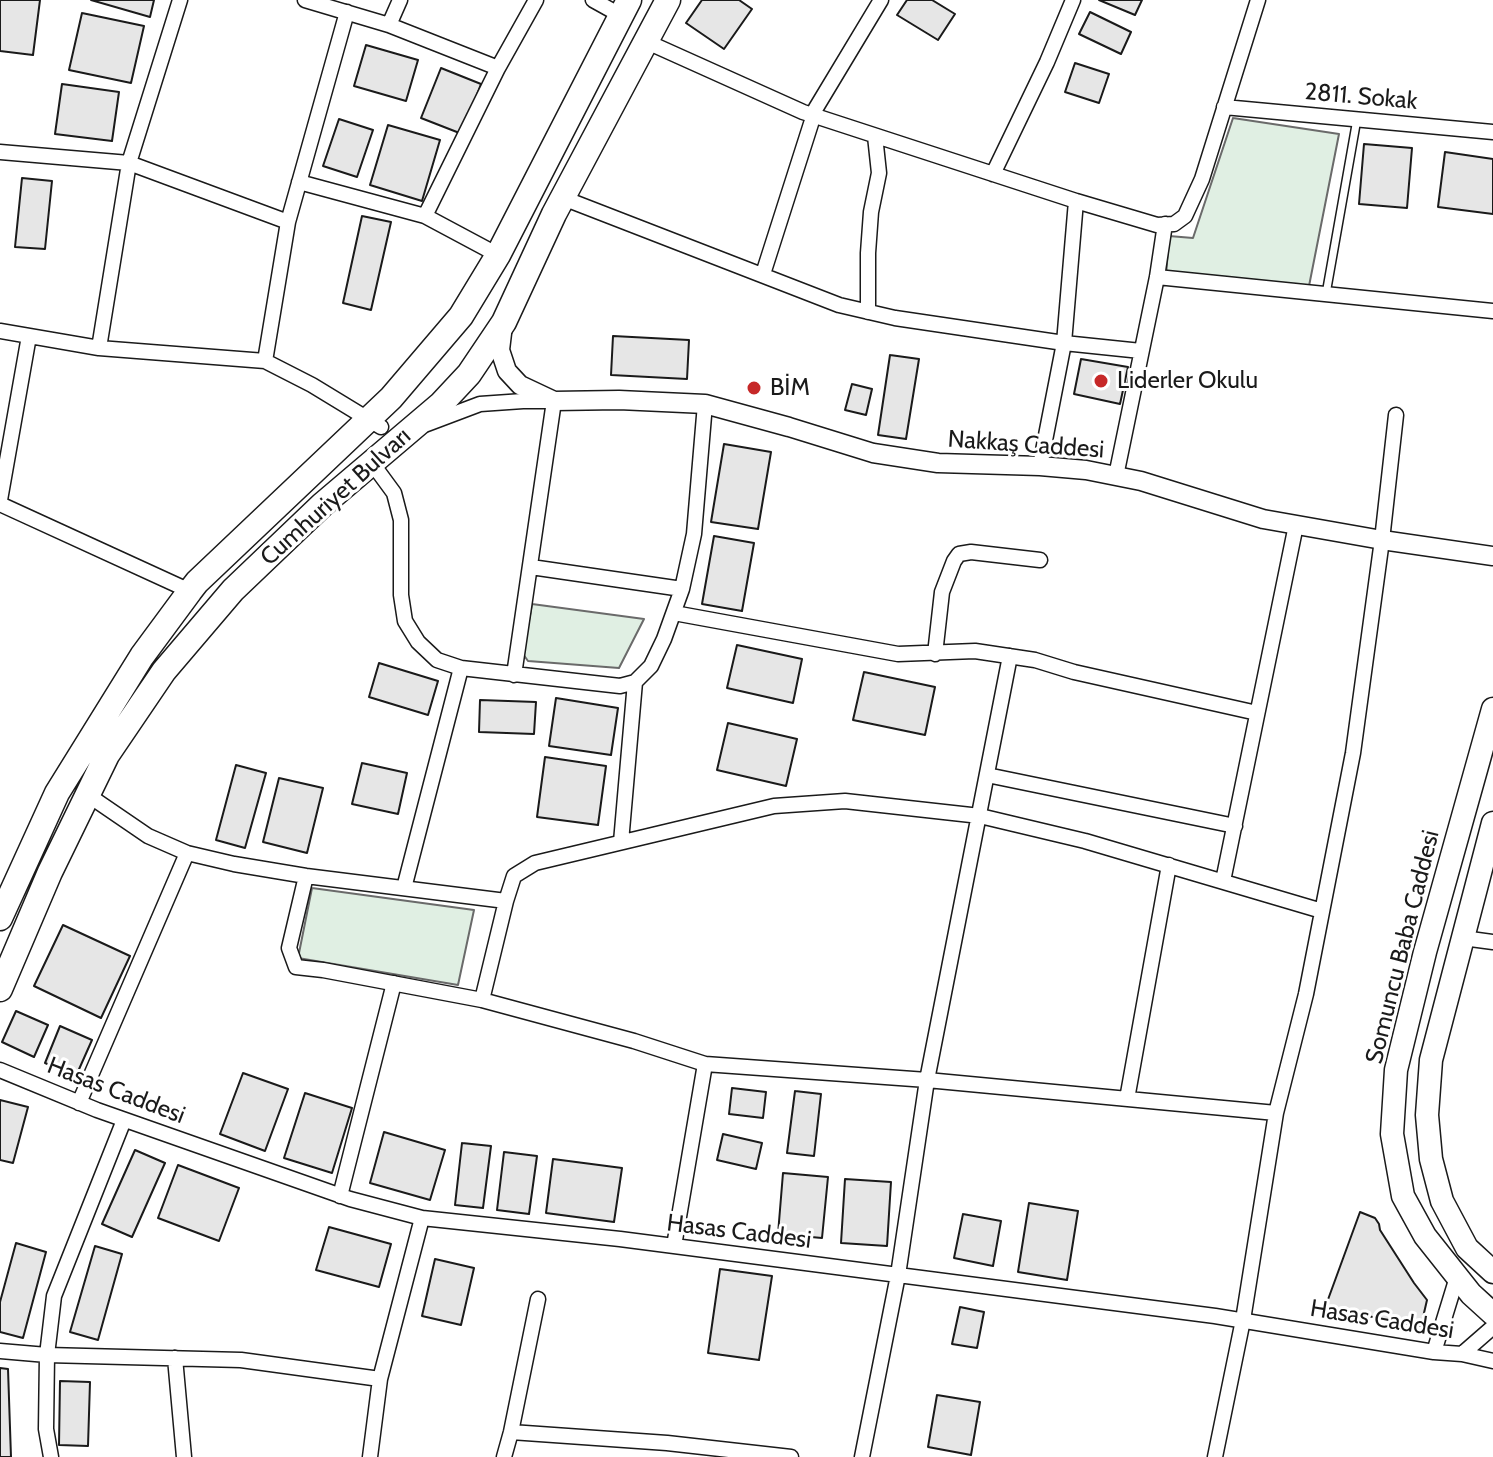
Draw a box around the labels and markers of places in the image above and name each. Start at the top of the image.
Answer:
place label: Liderler Okulu [1117,367,1258,395]
marker: Liderler Okulu [1092,372,1110,390]
place label: BİM [770,374,810,402]
marker: BİM [745,379,763,397]

